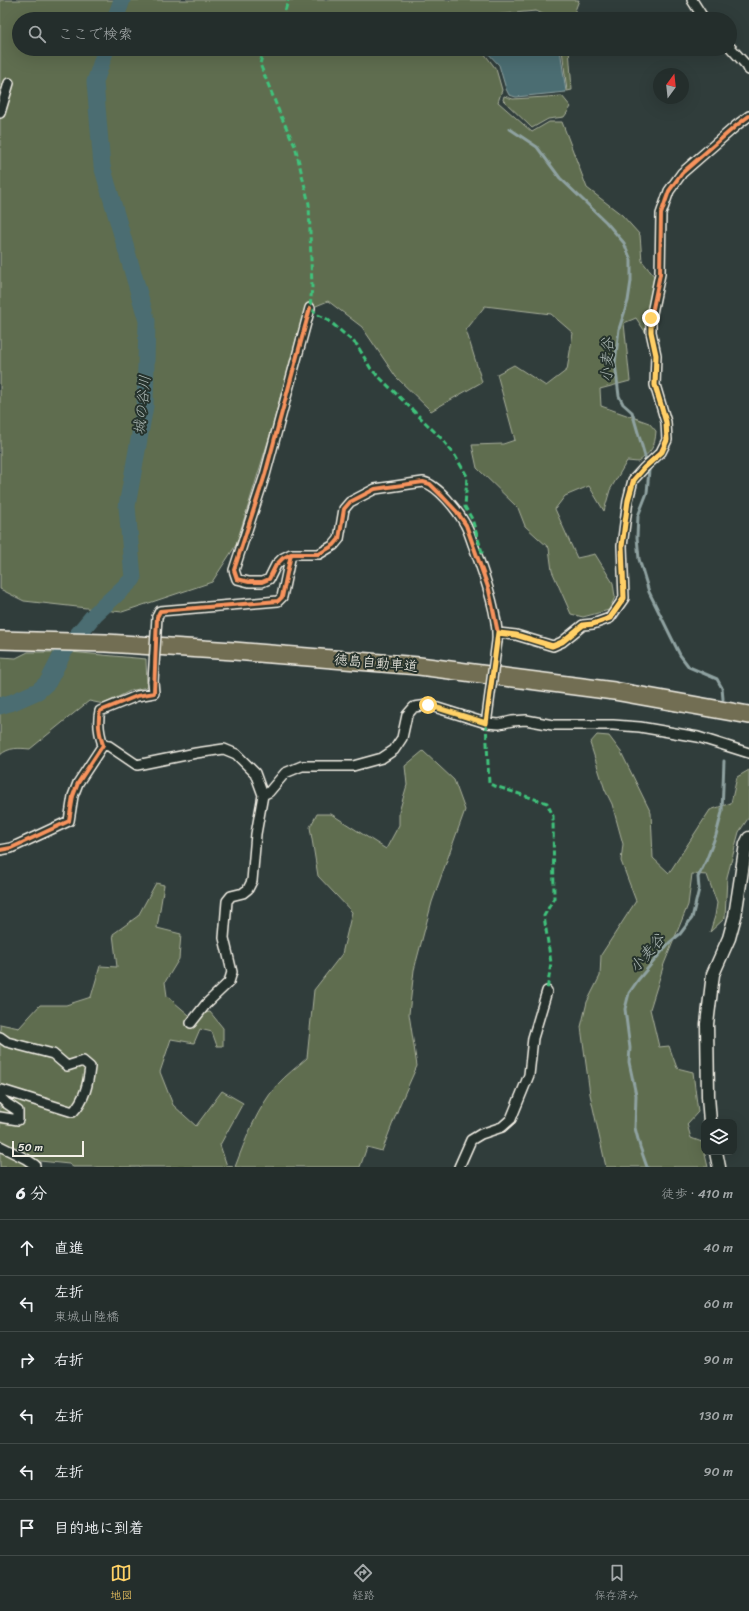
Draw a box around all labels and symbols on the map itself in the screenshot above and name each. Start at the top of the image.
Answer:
north arrow [653,68,689,104]
route end [642,309,660,327]
water label: 小麦谷 [594,336,620,383]
water label: 城の谷川 [126,374,158,436]
street label: 徳島自動車道 [333,647,419,679]
route start [419,696,437,714]
water label: 小麦谷 [623,927,672,979]
scale bar [12,1139,84,1158]

